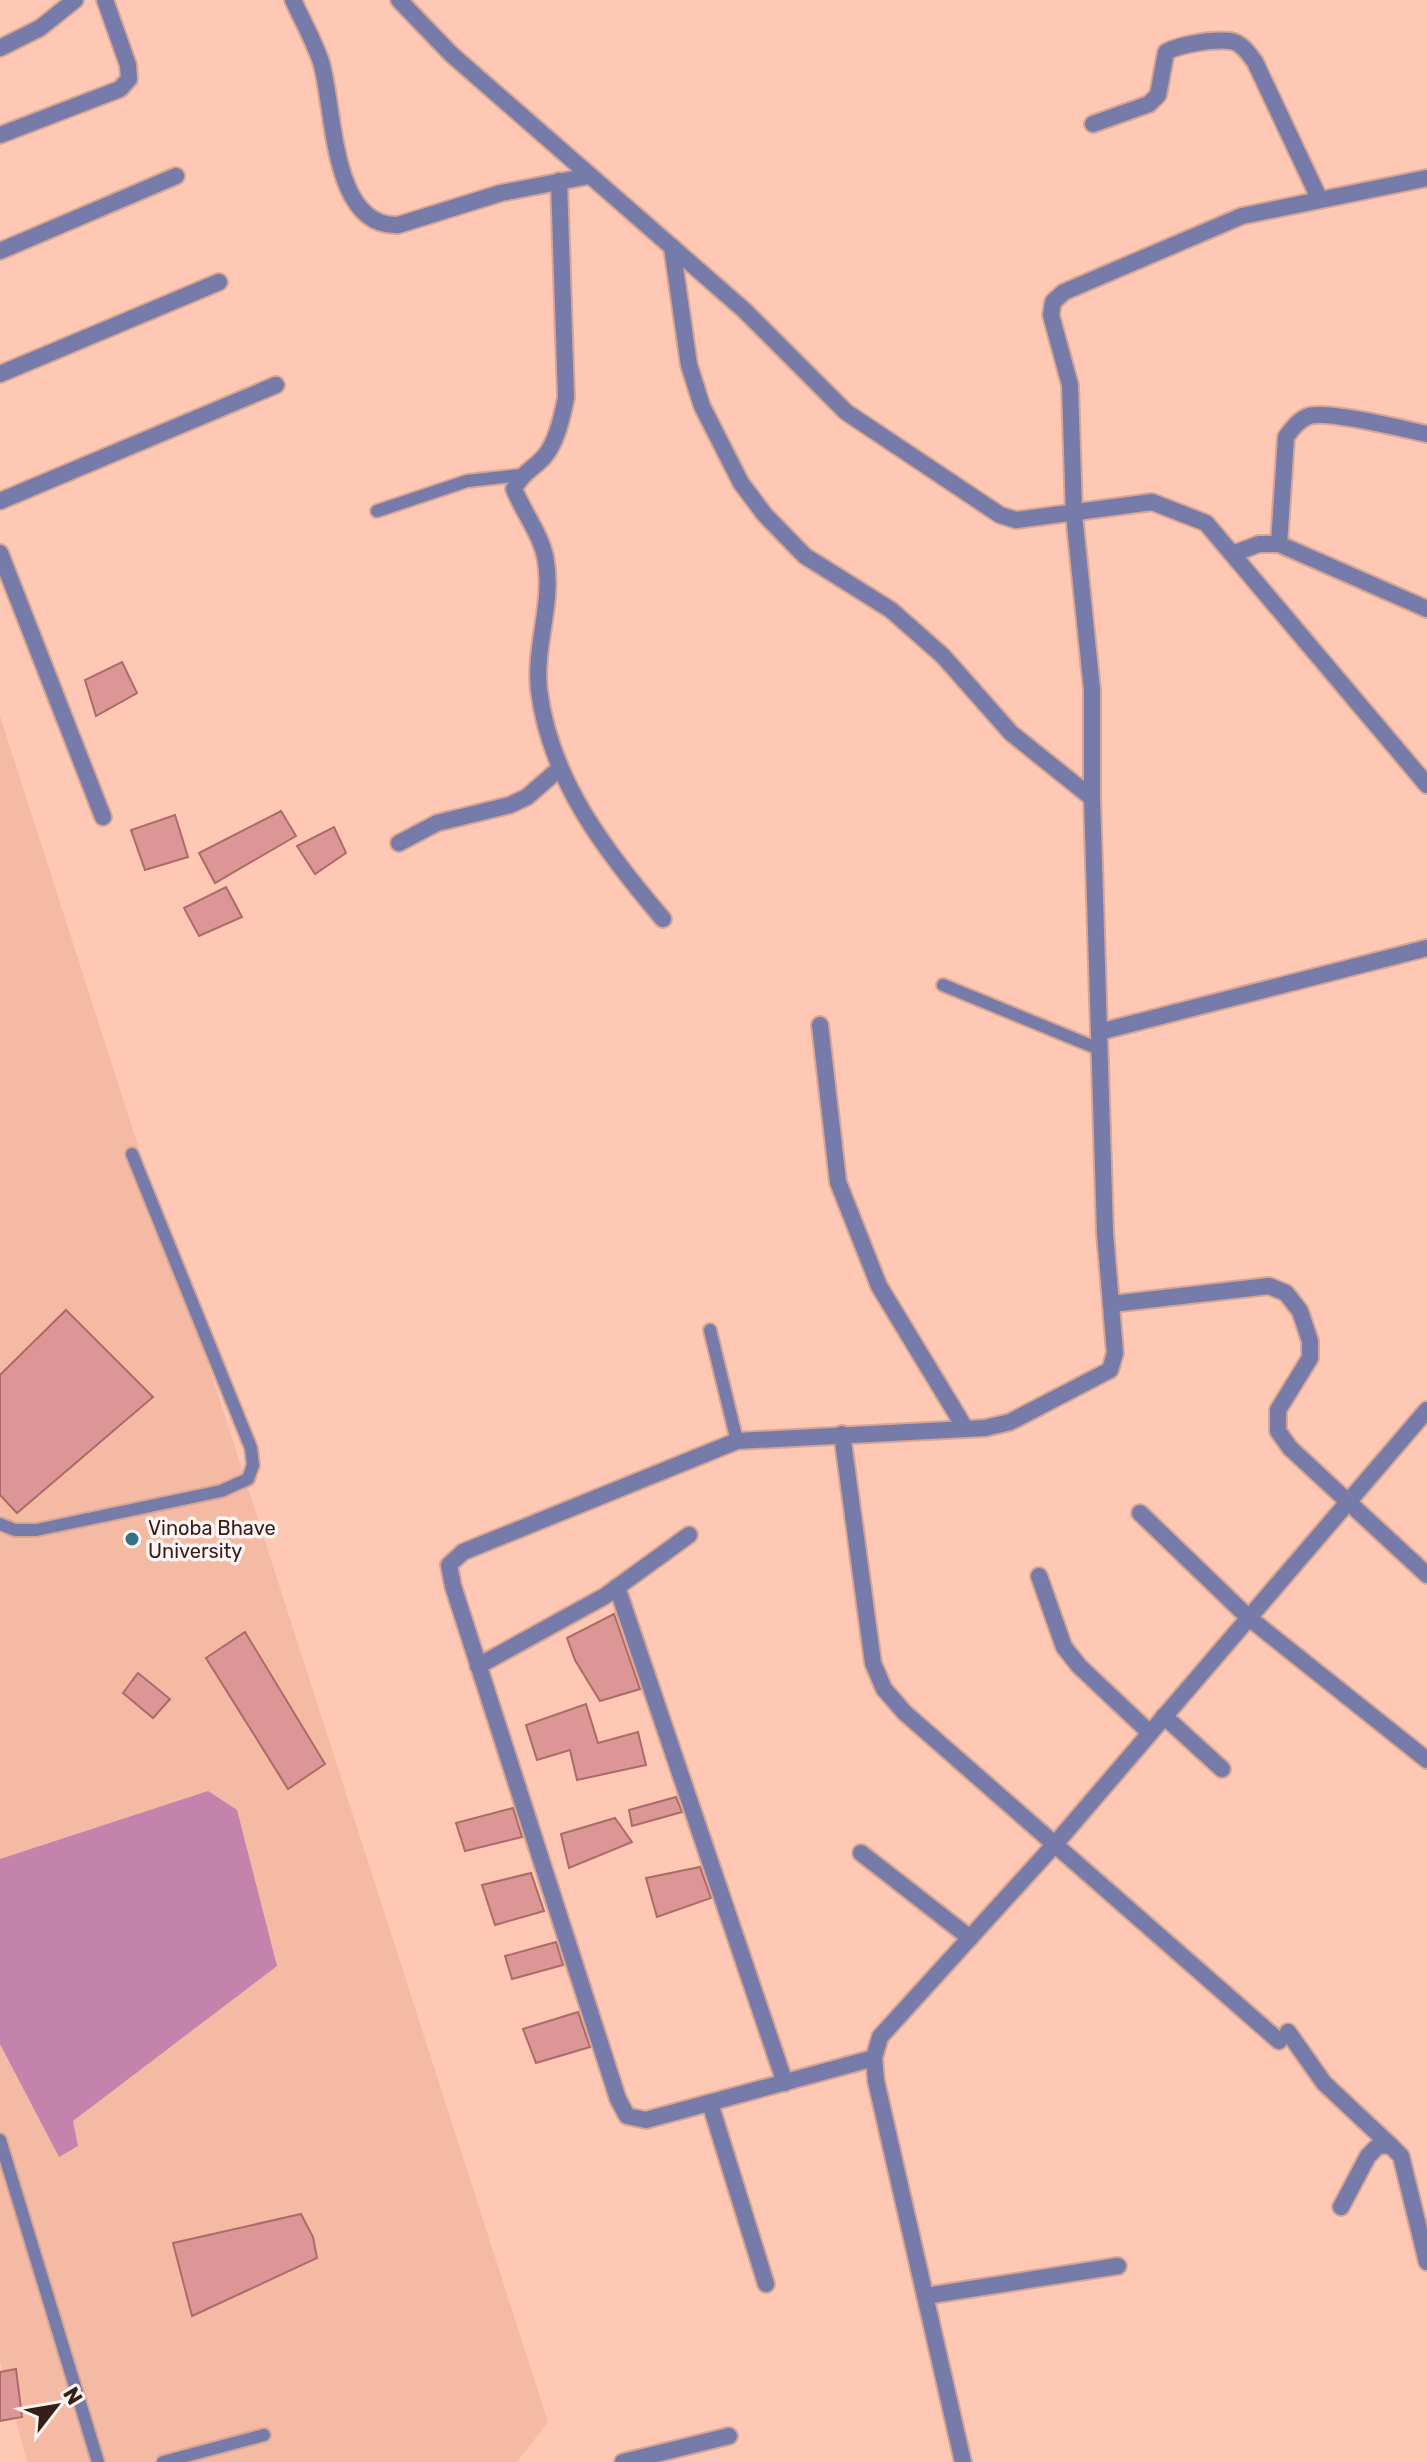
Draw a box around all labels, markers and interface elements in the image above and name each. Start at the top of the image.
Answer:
place label: Vinoba Bhave University [148,1516,276,1563]
marker: Vinoba Bhave University [123,1530,141,1548]
north arrow [16,2366,96,2446]
text: N [57,2382,88,2410]

